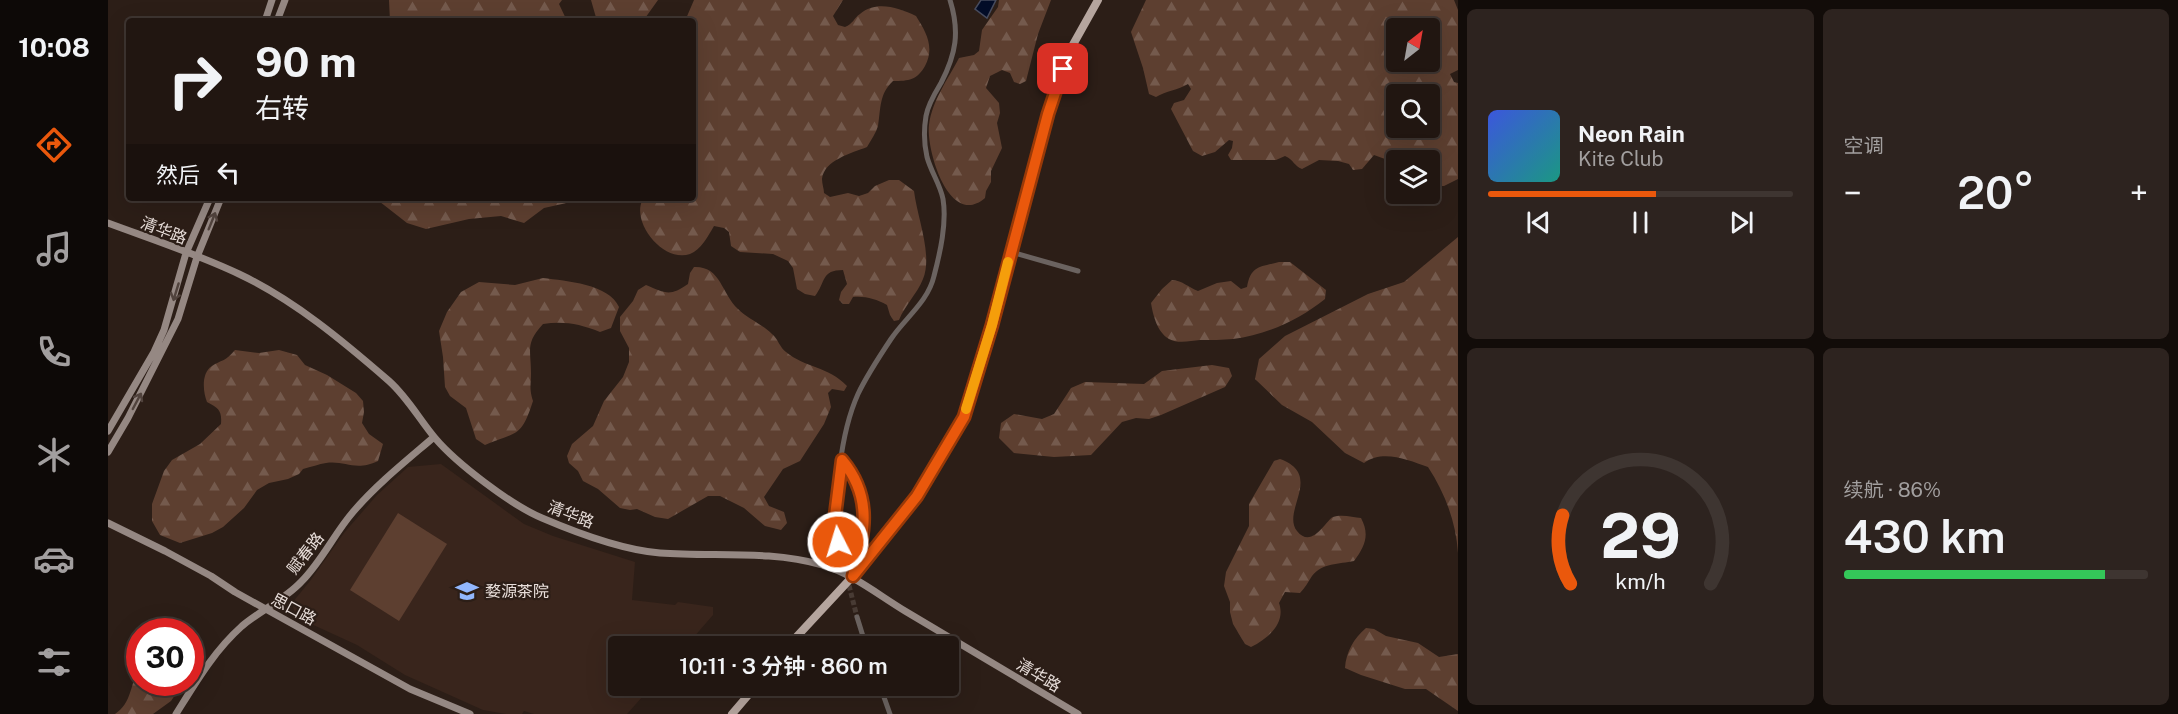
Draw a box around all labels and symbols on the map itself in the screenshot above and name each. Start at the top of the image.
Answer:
north arrow [1386,18,1440,72]
pin [1037,43,1088,94]
street label: 清华路 [138,213,190,248]
one-way arrow [207,213,218,231]
one-way arrow [170,282,181,301]
one-way arrow [131,393,143,410]
street label: 清华路 [545,497,597,532]
position arrow [806,510,870,574]
street label: 赋春路 [283,529,328,578]
school or university icon: 婺源茶院 [454,578,480,604]
place label: 婺源茶院 [485,582,549,601]
street label: 思口路 [268,590,319,629]
speed limit sign: 30 [126,618,204,696]
street label: 清华路 [1013,655,1064,696]

